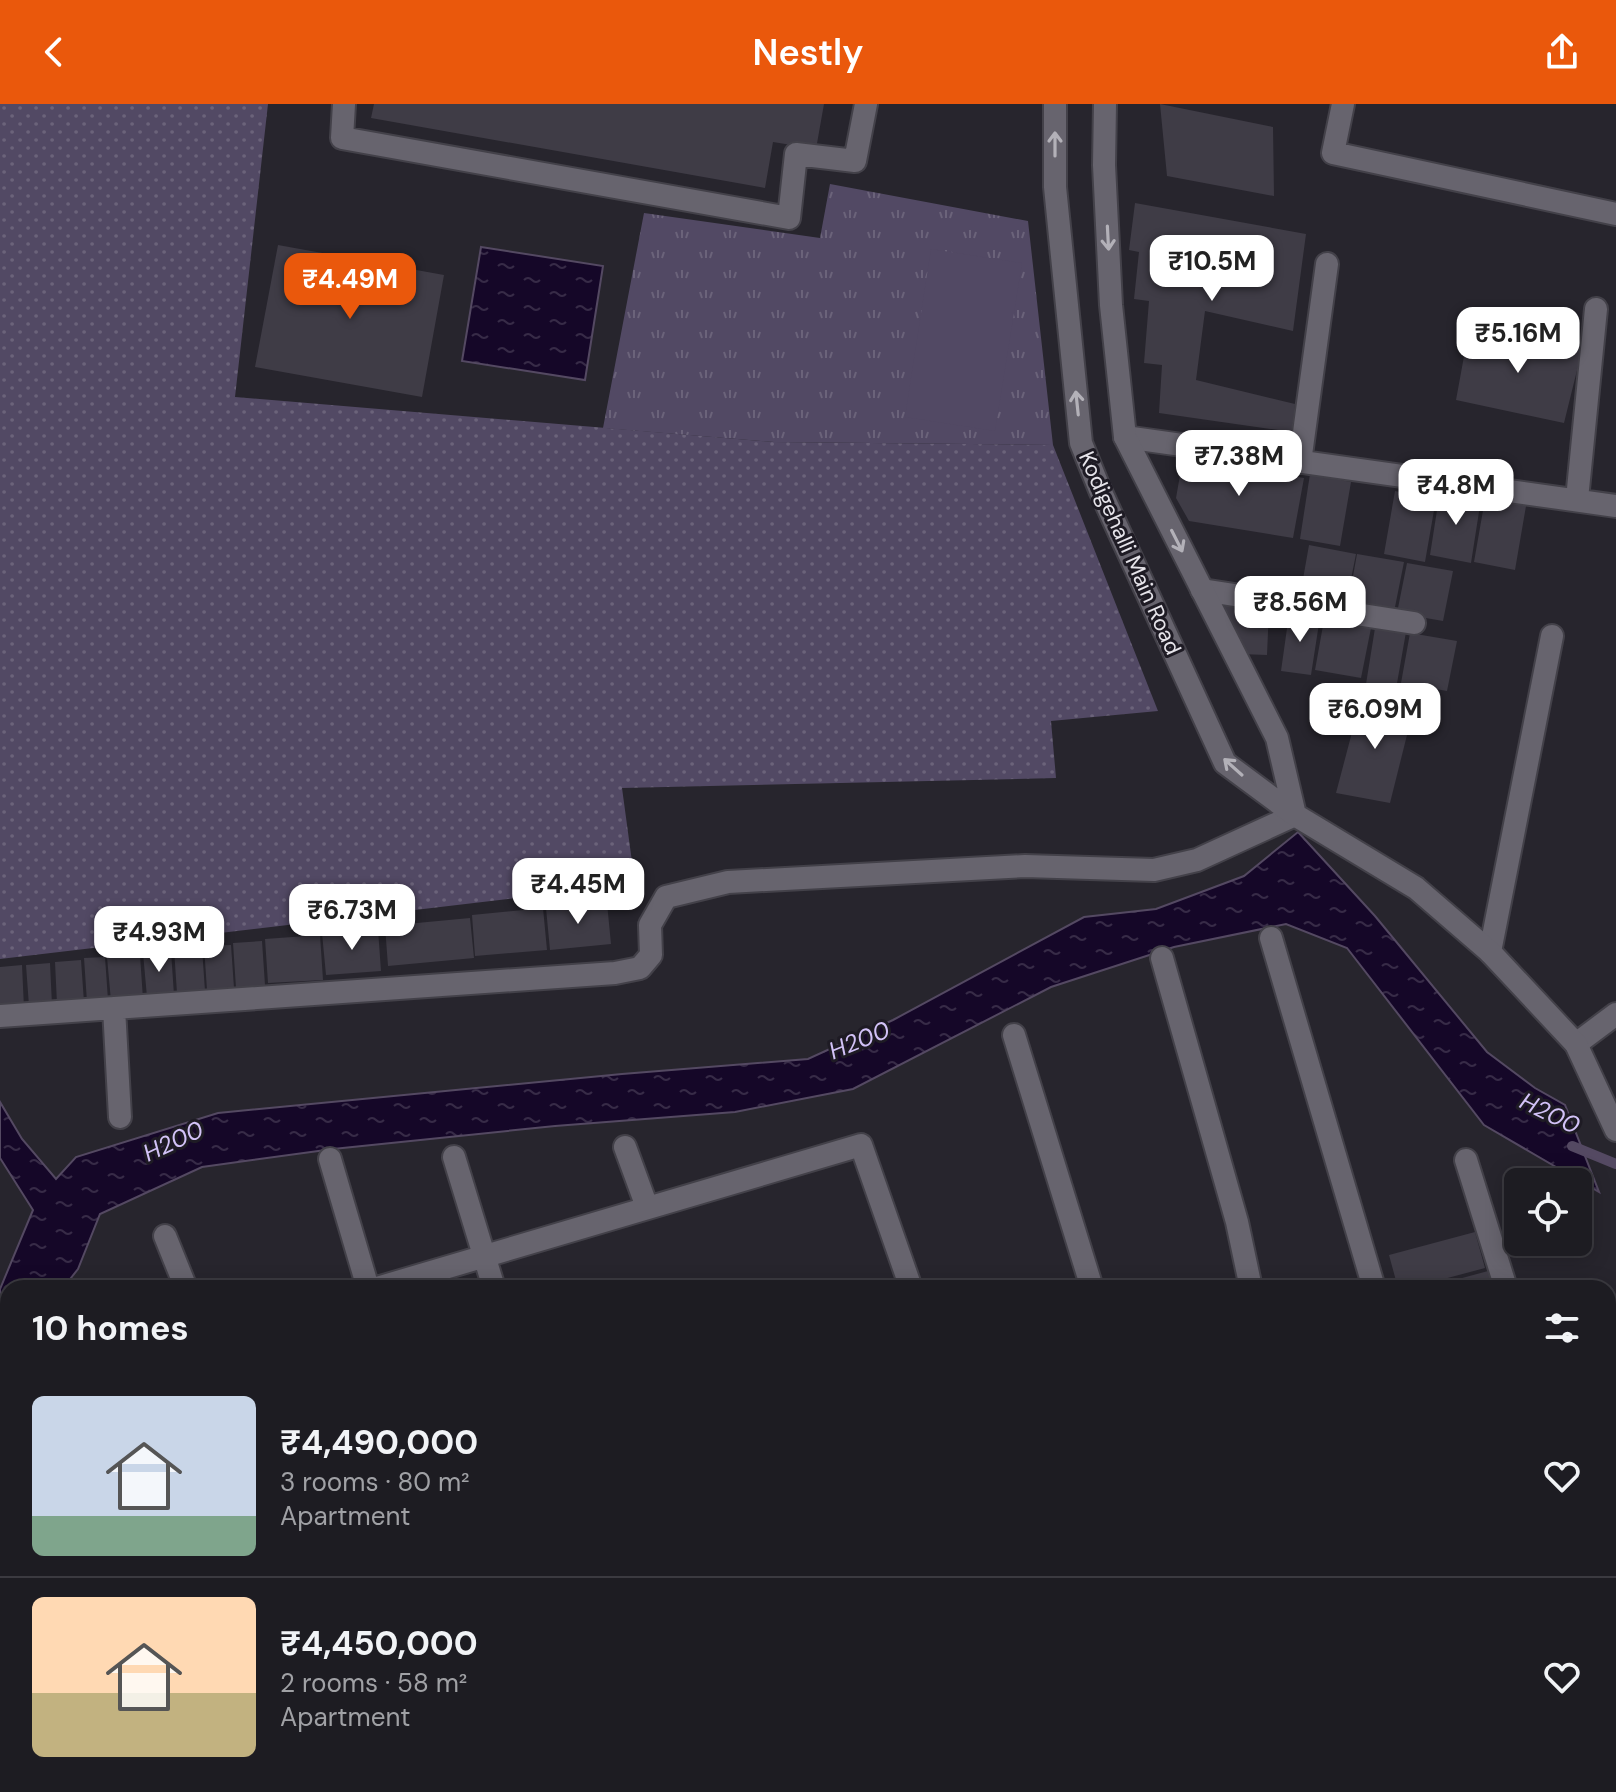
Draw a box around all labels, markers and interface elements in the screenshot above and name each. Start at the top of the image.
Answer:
text: Nestly [753,29,863,76]
icon: back [32,30,76,74]
icon: share [1540,30,1584,74]
one-way arrow [1047,131,1063,158]
one-way arrow [1101,224,1116,251]
pin: ₹10.5M [1147,235,1277,303]
text: ₹10.5M [1168,244,1256,278]
pin: ₹4.49M [285,253,415,321]
text: ₹4.49M [302,262,398,296]
pin: ₹5.16M [1453,307,1583,375]
text: ₹5.16M [1475,316,1561,350]
one-way arrow [1069,390,1084,417]
pin: ₹7.38M [1174,430,1304,498]
text: ₹7.38M [1194,439,1284,473]
street label: Kodigehalli Main Road [1072,447,1188,659]
pin: ₹4.8M [1400,459,1512,527]
text: ₹4.8M [1417,468,1495,502]
one-way arrow [1170,528,1185,552]
pin: ₹8.56M [1235,576,1365,644]
text: ₹8.56M [1253,585,1347,619]
pin: ₹6.09M [1310,683,1440,751]
text: ₹6.09M [1328,692,1422,726]
one-way arrow [1224,758,1244,776]
pin: ₹4.45M [513,858,643,926]
text: ₹4.45M [530,867,626,901]
pin: ₹6.73M [287,884,417,952]
text: ₹6.73M [307,893,397,927]
pin: ₹4.93M [94,906,224,974]
text: ₹4.93M [112,915,206,949]
water label: H200 [824,1014,894,1066]
water label: H200 [1515,1085,1585,1141]
water label: H200 [138,1114,208,1168]
map controls [1504,1168,1592,1256]
button: locate [1504,1168,1592,1256]
text: 10 homes [32,1306,189,1351]
icon: filters [1540,1306,1584,1350]
text: ₹4,490,000 [280,1420,478,1465]
icon: home [96,1428,192,1524]
icon: heart [1540,1454,1584,1498]
text: 3 rooms · 80 m² [280,1465,470,1499]
text: Apartment [280,1499,411,1533]
text: ₹4,450,000 [280,1621,478,1666]
icon: home [96,1629,192,1725]
icon: heart [1540,1655,1584,1699]
text: 2 rooms · 58 m² [280,1666,467,1700]
text: Apartment [280,1700,411,1734]

